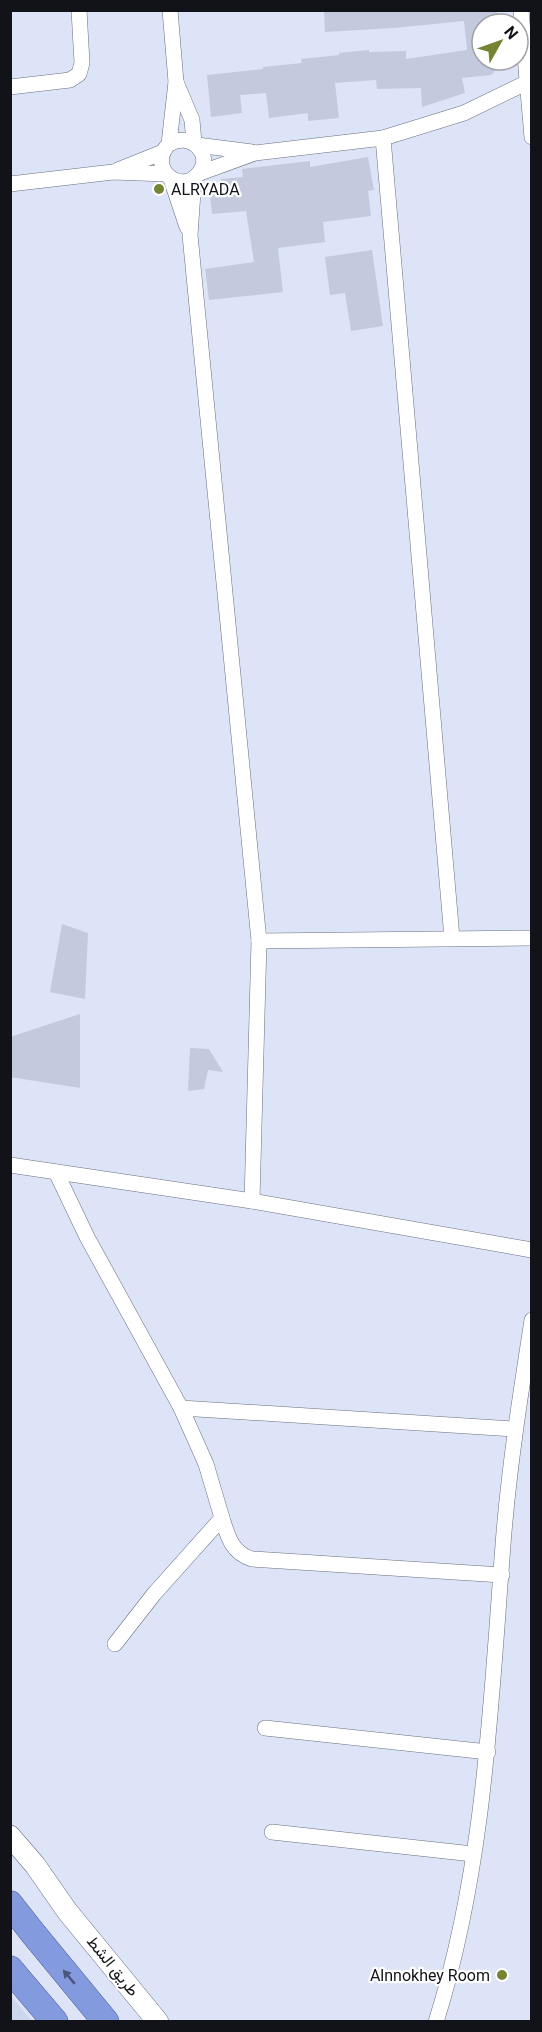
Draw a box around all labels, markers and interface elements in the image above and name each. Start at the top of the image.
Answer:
north arrow [470,12,530,72]
text: N [500,22,522,43]
place label: ALRYADA [171,180,240,199]
marker: ALRYADA [152,182,166,196]
street label: طريق الشط [82,1932,143,2001]
place label: Alnnokhey Room [370,1966,490,1985]
marker: Alnnokhey Room [495,1968,509,1982]
one-way arrow [62,1969,75,1985]

